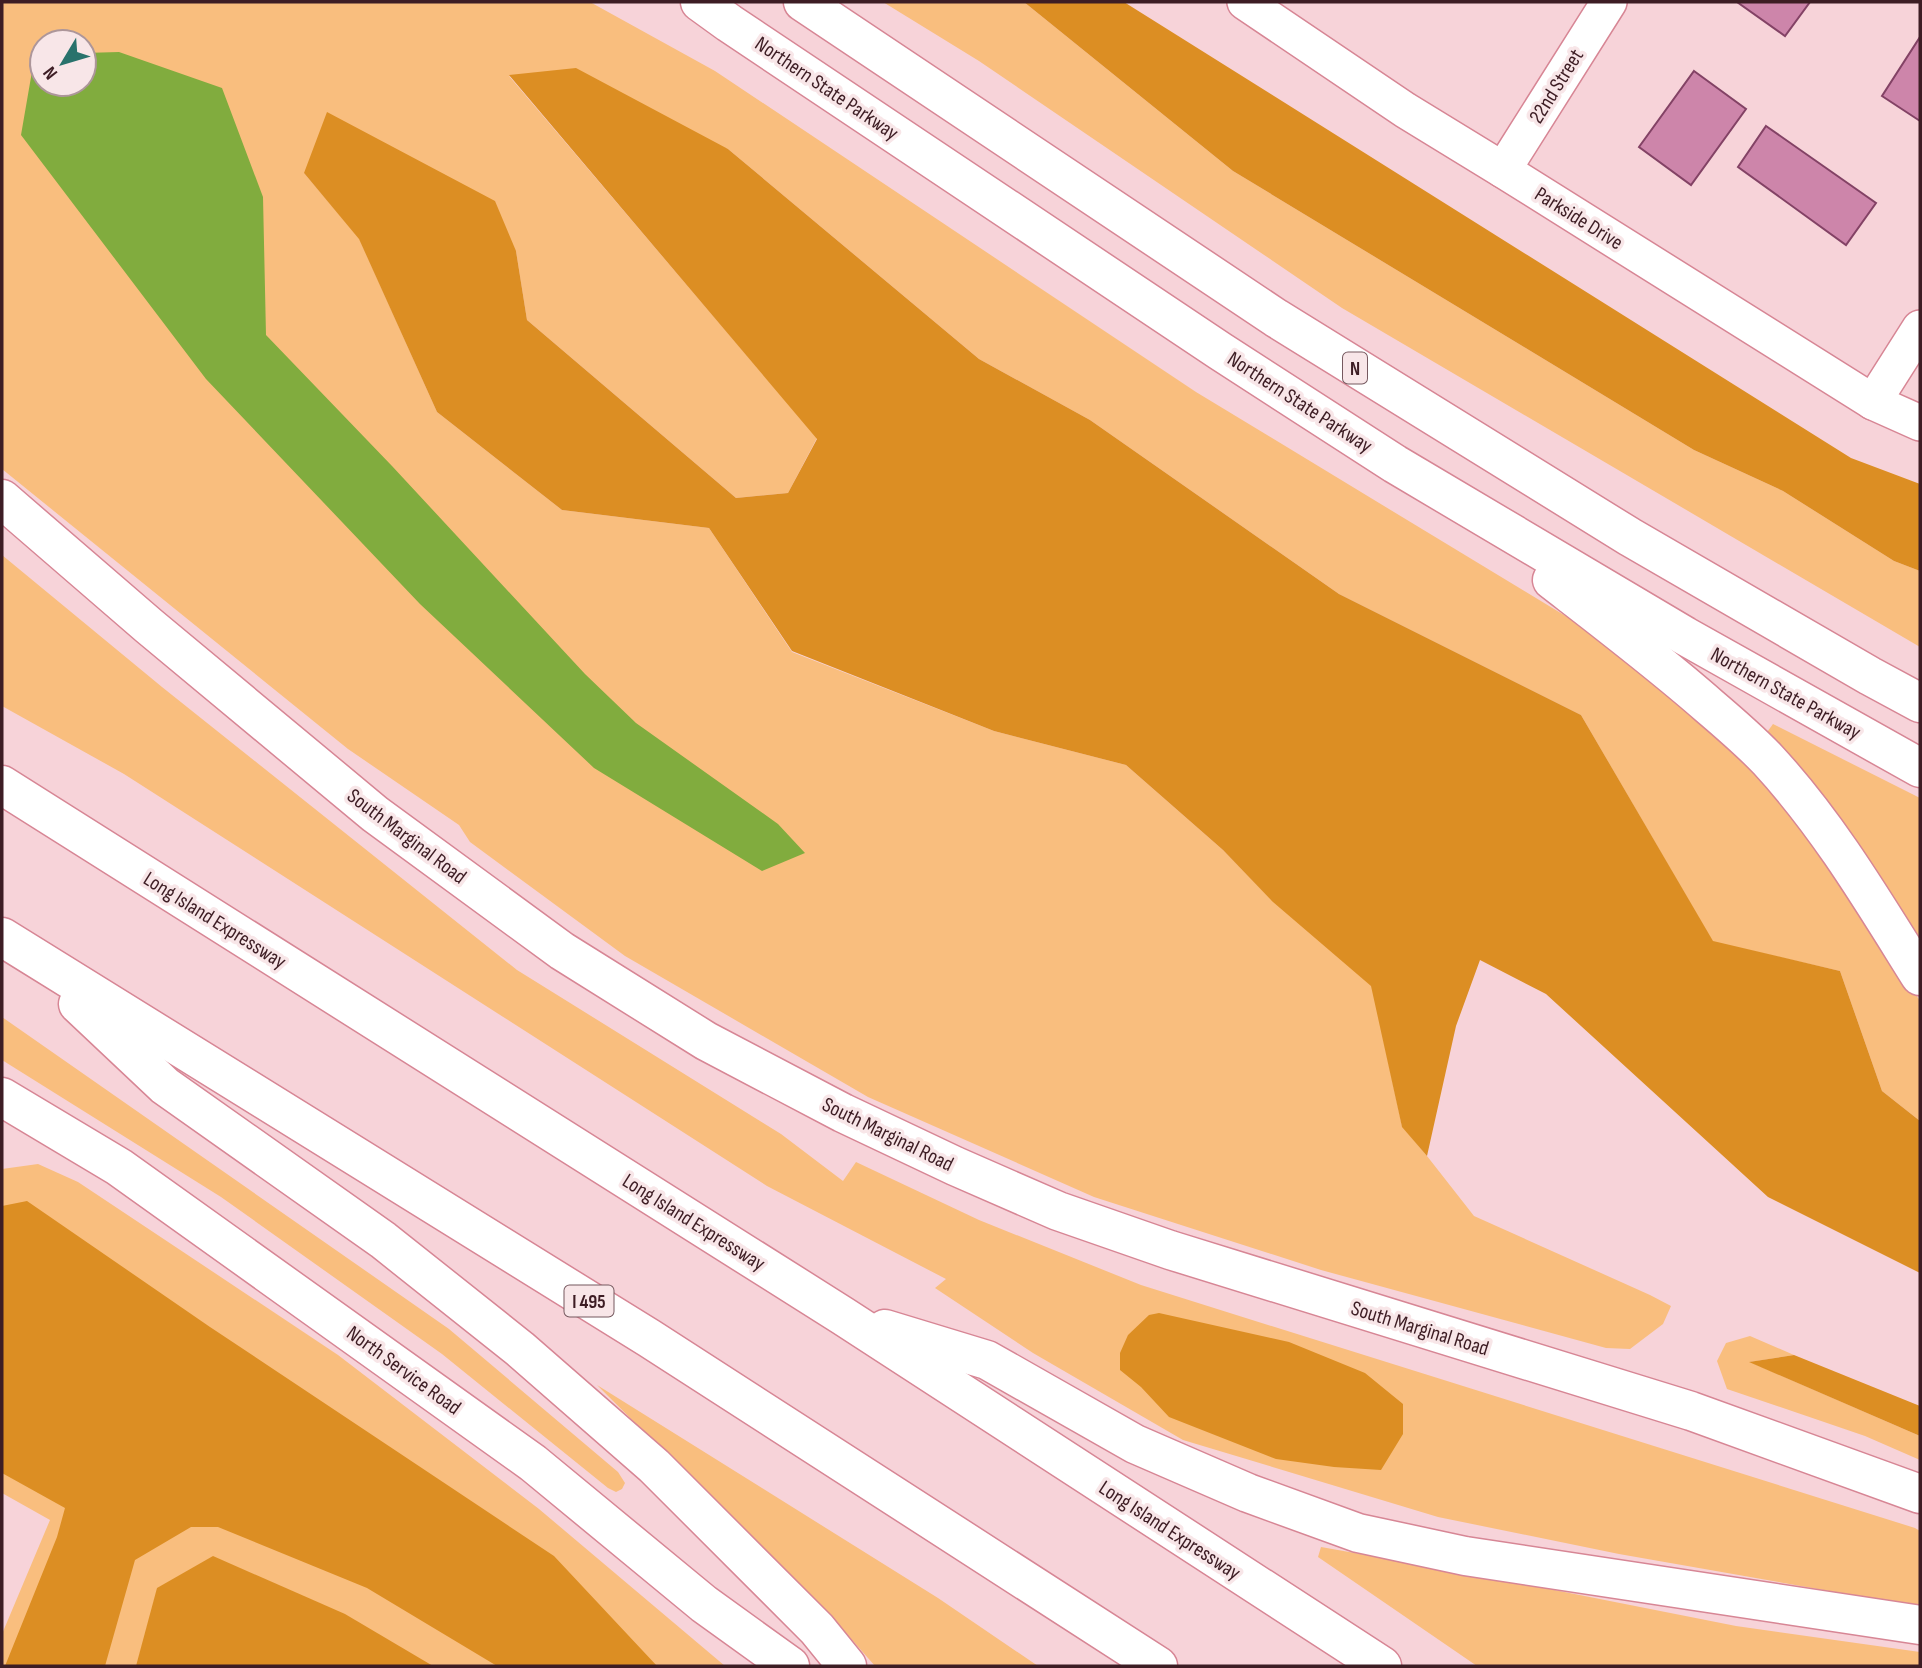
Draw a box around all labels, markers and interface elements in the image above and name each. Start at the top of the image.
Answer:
north arrow [28,28,98,98]
street label: Northern State Parkway [750,31,903,146]
street label: 22nd Street [1524,45,1589,128]
text: N [39,61,63,84]
street label: Parkside Drive [1530,182,1627,255]
street label: Northern State Parkway [1223,346,1377,459]
road number: N [1343,352,1367,384]
street label: Northern State Parkway [1706,642,1865,745]
street label: South Marginal Road [342,783,471,889]
street label: Long Island Expressway [139,866,291,974]
street label: South Marginal Road [818,1092,957,1177]
street label: Long Island Expressway [618,1168,770,1276]
road number: I 495 [564,1286,614,1316]
street label: South Marginal Road [1348,1296,1492,1361]
street label: North Service Road [342,1321,466,1420]
street label: Long Island Expressway [1094,1475,1245,1585]

